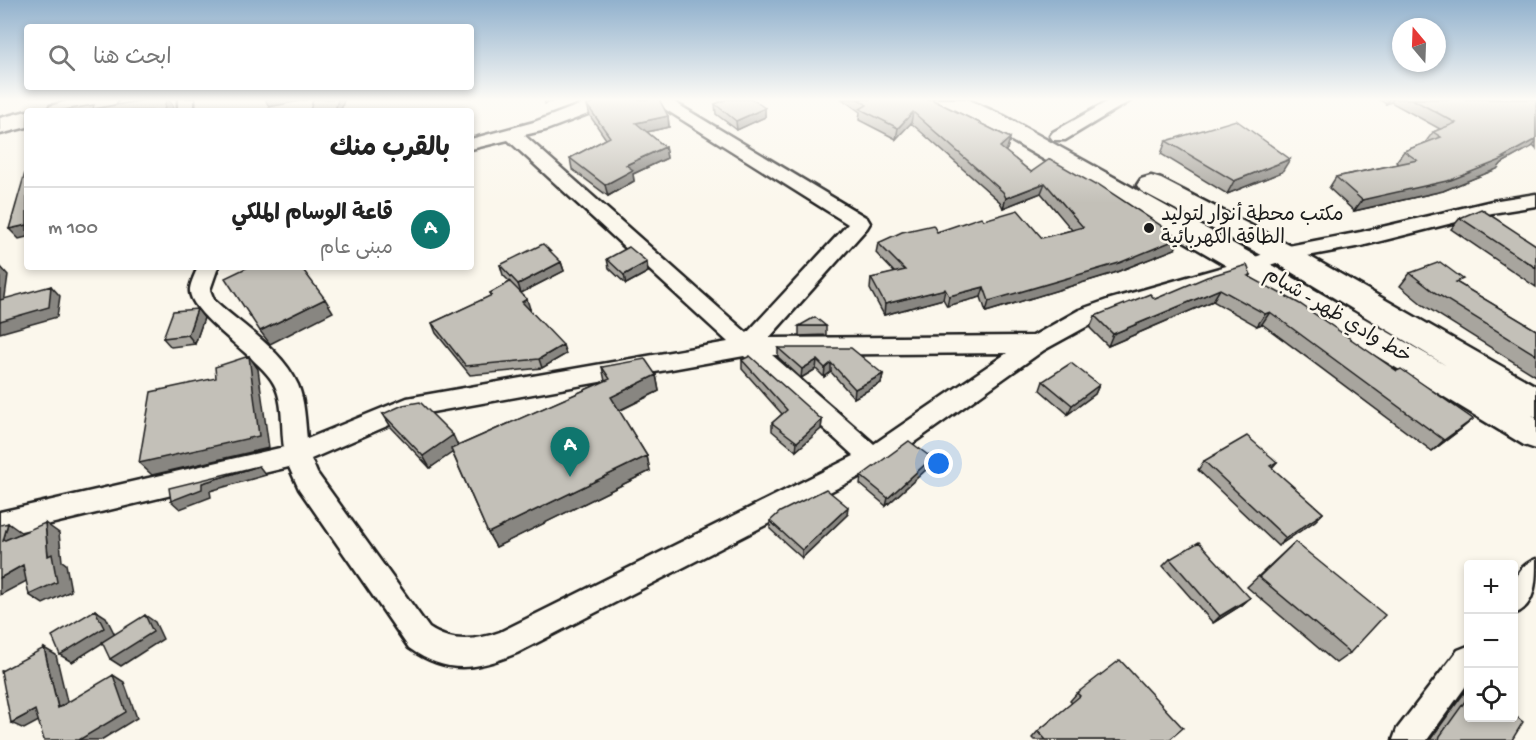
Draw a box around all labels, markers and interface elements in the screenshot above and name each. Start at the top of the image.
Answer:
north arrow [1392,18,1446,72]
search box [24,24,474,90]
icon: search [45,41,78,74]
text: ابحث هنا [93,46,172,72]
text: بالقرب منك [330,135,450,166]
text: قاعة الوسام الملكي [232,202,393,228]
place label: مكتب محطة أنوار لتوليد الطاقة الكهربائية [1161,202,1344,251]
text: 100 m [48,218,98,241]
text: A [425,218,436,241]
marker: مكتب محطة أنوار لتوليد الطاقة الكهربائية [1142,221,1156,235]
text: مبنى عام [320,238,393,261]
street label: خط وادي ظهر - شبام [1259,263,1415,370]
pin: A [550,428,590,477]
your location [924,449,953,478]
map controls [1464,560,1518,722]
button: + [1464,560,1518,614]
button: − [1464,614,1518,668]
button: locate [1464,668,1518,722]

